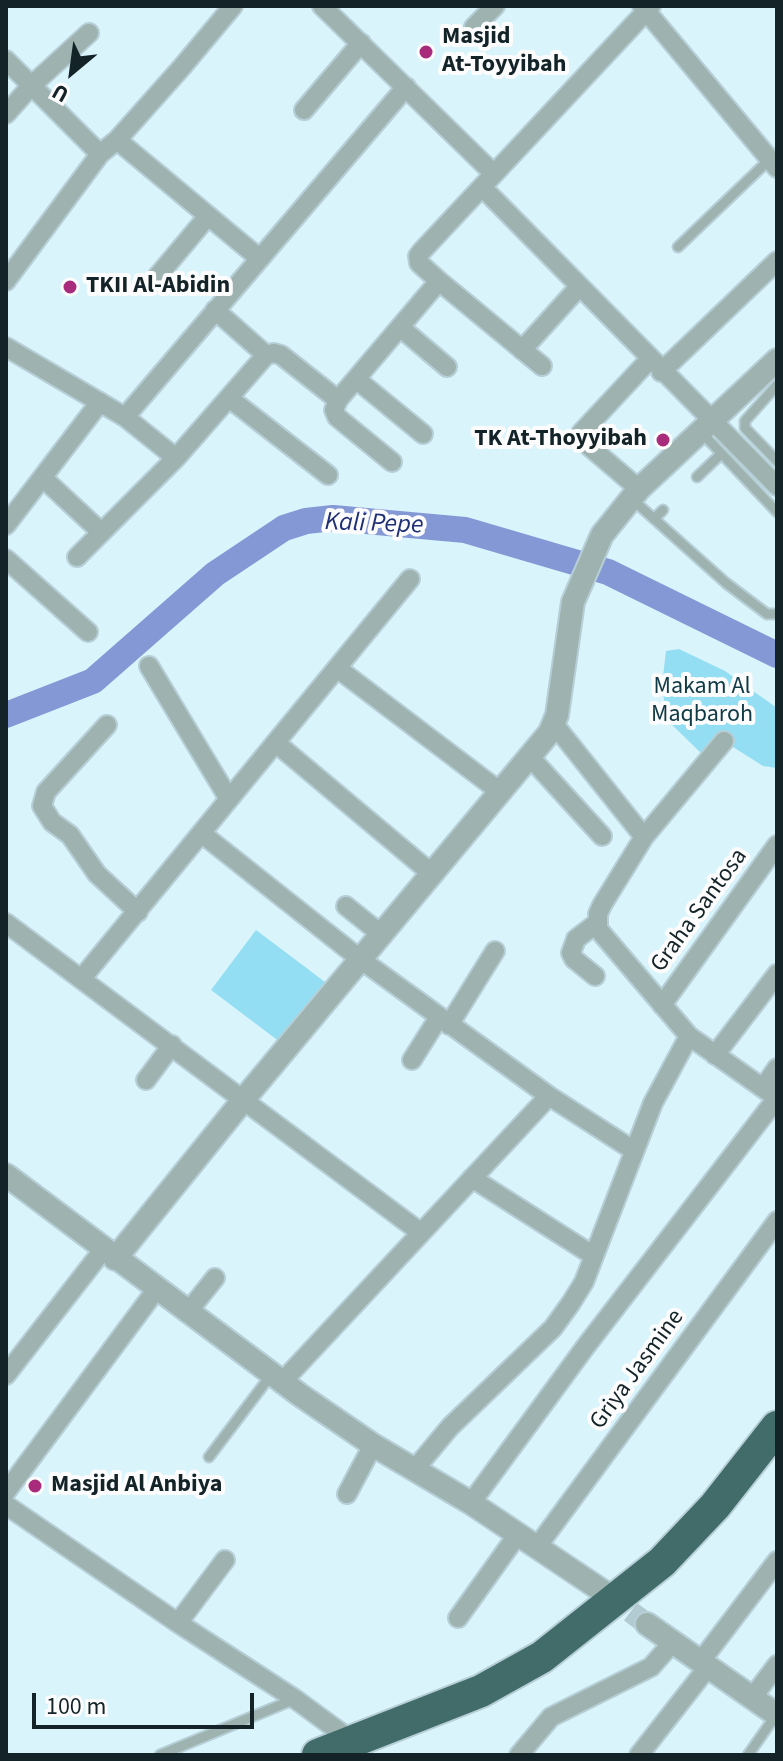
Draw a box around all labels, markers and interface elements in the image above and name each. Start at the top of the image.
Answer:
place label: Masjid At-Toyyibah [442,24,566,80]
north arrow [32,32,112,112]
marker: Masjid At-Toyyibah [417,43,435,61]
text: U [46,75,75,111]
place label: TKII Al-Abidin [86,273,230,301]
marker: TKII Al-Abidin [61,278,79,296]
place label: TK At-Thoyyibah [474,426,647,454]
marker: TK At-Thoyyibah [654,431,672,449]
water label: Kali Pepe [324,508,424,542]
park label: Makam Al Maqbaroh [651,674,753,730]
street label: Graha Santosa [646,844,754,978]
street label: Griya Jasmine [585,1304,691,1436]
place label: Masjid Al Anbiya [51,1472,222,1500]
marker: Masjid Al Anbiya [26,1477,44,1495]
scale bar [36,1677,258,1727]
text: 100 m [46,1689,106,1724]

